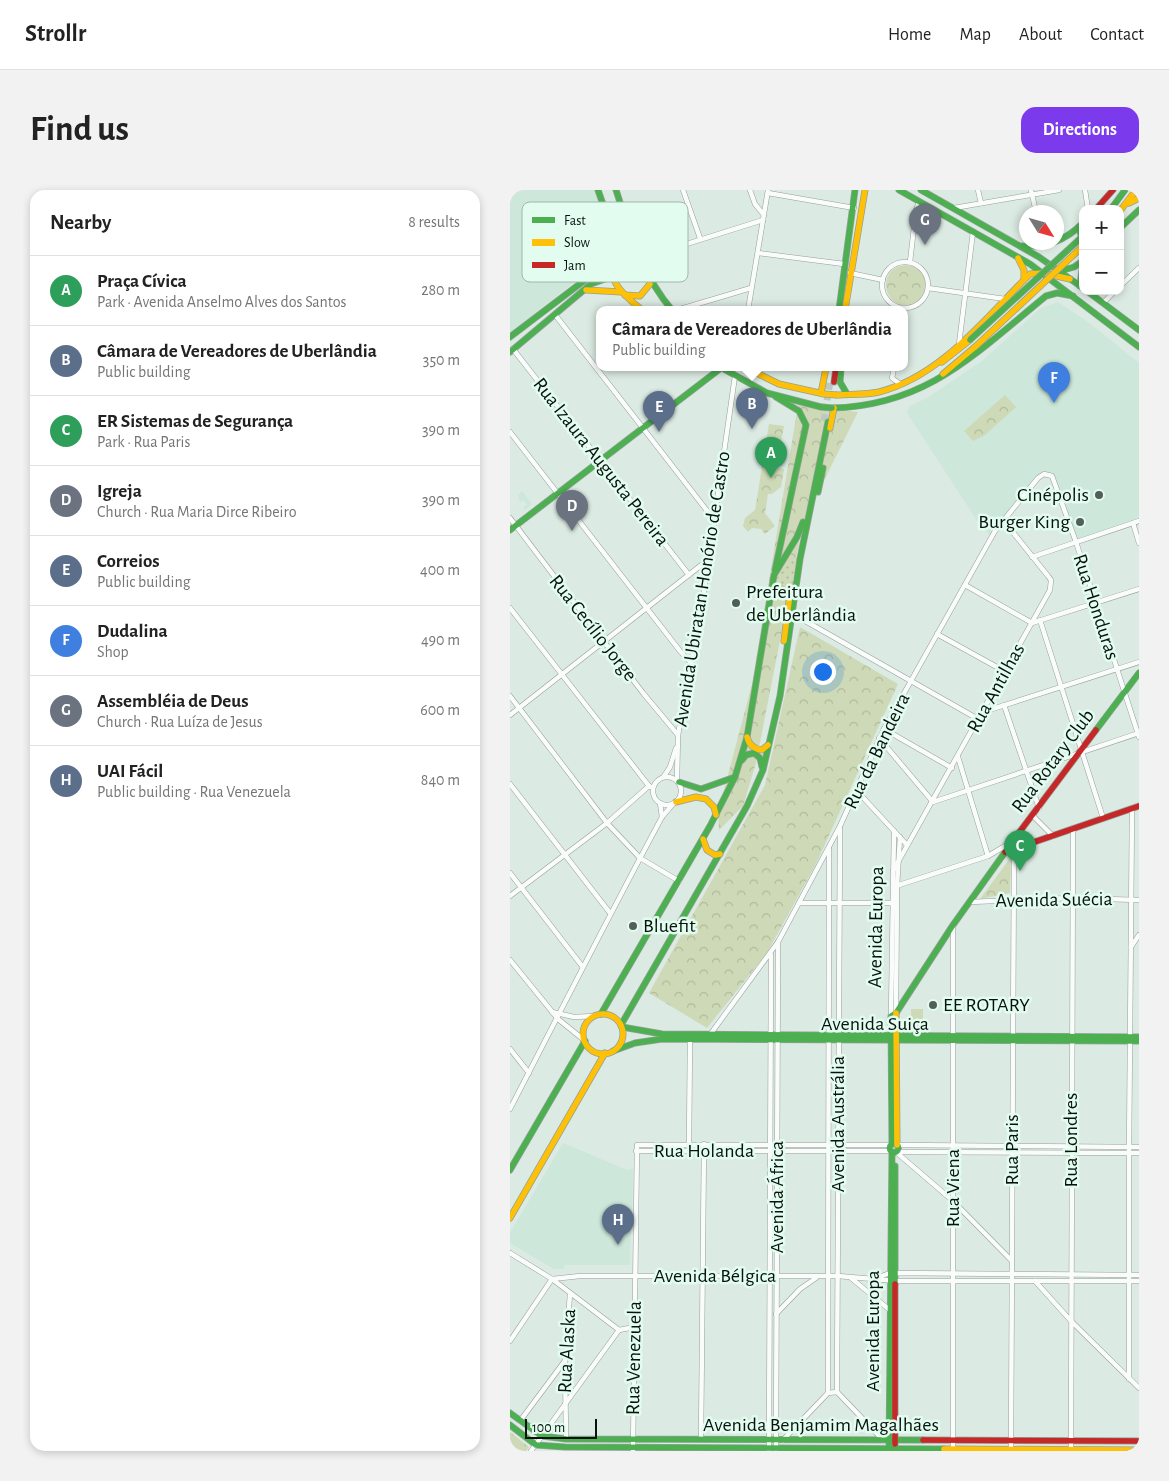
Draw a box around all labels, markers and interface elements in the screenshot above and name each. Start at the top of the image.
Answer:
text: Strollr [25,22,86,46]
text: Home [888,26,931,44]
text: Map [959,26,991,44]
text: About [1019,26,1062,44]
text: Contact [1090,26,1144,44]
button: Directions [1021,107,1139,153]
text: Find us [30,112,129,147]
legend [522,202,688,282]
pin: G [909,204,941,245]
north arrow [1019,205,1064,250]
map controls [1079,205,1124,295]
button: + [1079,205,1124,250]
text: Nearby [50,212,111,233]
text: 8 results [408,214,460,230]
text: Fast [564,214,586,228]
text: Slow [564,236,591,250]
button: − [1079,250,1124,295]
text: Jam [564,259,586,273]
text: Praça Cívica [97,272,187,291]
text: A [61,282,71,298]
text: 280 m [421,282,460,298]
text: Park · Avenida Anselmo Alves dos Santos [97,294,347,310]
popup [596,306,908,371]
text: Câmara de Vereadores de Uberlândia [612,320,892,339]
text: Câmara de Vereadores de Uberlândia [97,342,377,361]
text: Public building [612,342,706,358]
text: B [61,352,71,368]
text: 350 m [423,352,460,368]
pin: F [1038,362,1070,403]
text: Public building [97,364,191,380]
street label: Rua Izaura Augusta Pereira [529,374,673,550]
pin: B [736,388,768,429]
pin: E [643,391,675,432]
text: ER Sistemas de Segurança [97,412,293,431]
text: C [62,422,70,438]
text: 390 m [422,422,460,438]
text: Park · Rua Paris [97,434,190,450]
pin: A [755,437,787,478]
street label: Avenida Ubiratan Honório de Castro [670,450,734,728]
text: Igreja [97,482,142,501]
place label: Cinépolis [1017,485,1089,505]
marker: Cinépolis [1093,489,1105,501]
pin: D [556,490,588,531]
text: D [61,492,71,508]
text: 390 m [422,492,460,508]
text: Church · Rua Maria Dirce Ribeiro [97,504,297,520]
place label: Burger King [978,512,1070,532]
marker: Burger King [1074,516,1086,528]
text: Correios [97,552,160,571]
street label: Rua Honduras [1070,552,1122,662]
text: E [62,562,70,578]
text: 400 m [420,562,460,578]
street label: Rua Cecílio Jorge [545,571,641,685]
text: Public building [97,574,191,590]
place label: Prefeitura de Uberlândia [746,582,856,625]
marker: Prefeitura de Uberlândia [730,597,742,609]
text: Dudalina [97,622,168,641]
text: F [62,632,70,648]
text: 490 m [421,632,460,648]
street label: Rua Antilhas [963,640,1029,736]
text: Shop [97,644,129,660]
your location [810,659,836,685]
street label: Rua da Bandeira [840,690,914,812]
text: Assembléia de Deus [97,692,249,711]
text: G [61,702,71,718]
text: 600 m [420,702,460,718]
street label: Rua Rotary Club [1008,706,1098,816]
text: Church · Rua Luíza de Jesus [97,714,263,730]
text: UAI Fácil [97,762,163,781]
text: H [60,772,72,788]
text: 840 m [421,772,460,788]
text: Public building · Rua Venezuela [97,784,291,800]
pin: C [1004,830,1036,871]
street label: Avenida Europa [865,866,887,988]
street label: Avenida Suécia [995,889,1113,911]
place label: Bluefit [643,916,696,936]
marker: Bluefit [627,920,639,932]
place label: EE ROTARY [943,995,1030,1015]
marker: EE ROTARY [927,999,939,1011]
street label: Avenida Suiça [821,1014,929,1034]
street label: Avenida Austrália [828,1056,848,1192]
street label: Rua Londres [1061,1093,1081,1187]
street label: Rua Paris [1002,1114,1022,1186]
street label: Rua Holanda [654,1141,754,1161]
street label: Avenida África [766,1141,787,1253]
street label: Rua Viena [943,1149,963,1227]
pin: H [602,1204,634,1245]
street label: Avenida Bélgica [654,1266,776,1286]
street label: Avenida Europa [863,1270,883,1392]
street label: Rua Venezuela [623,1301,645,1415]
street label: Rua Alaska [555,1308,579,1394]
street label: Avenida Benjamim Magalhães [703,1415,939,1435]
scale bar [525,1416,598,1439]
text: 100 m [532,1421,565,1435]

